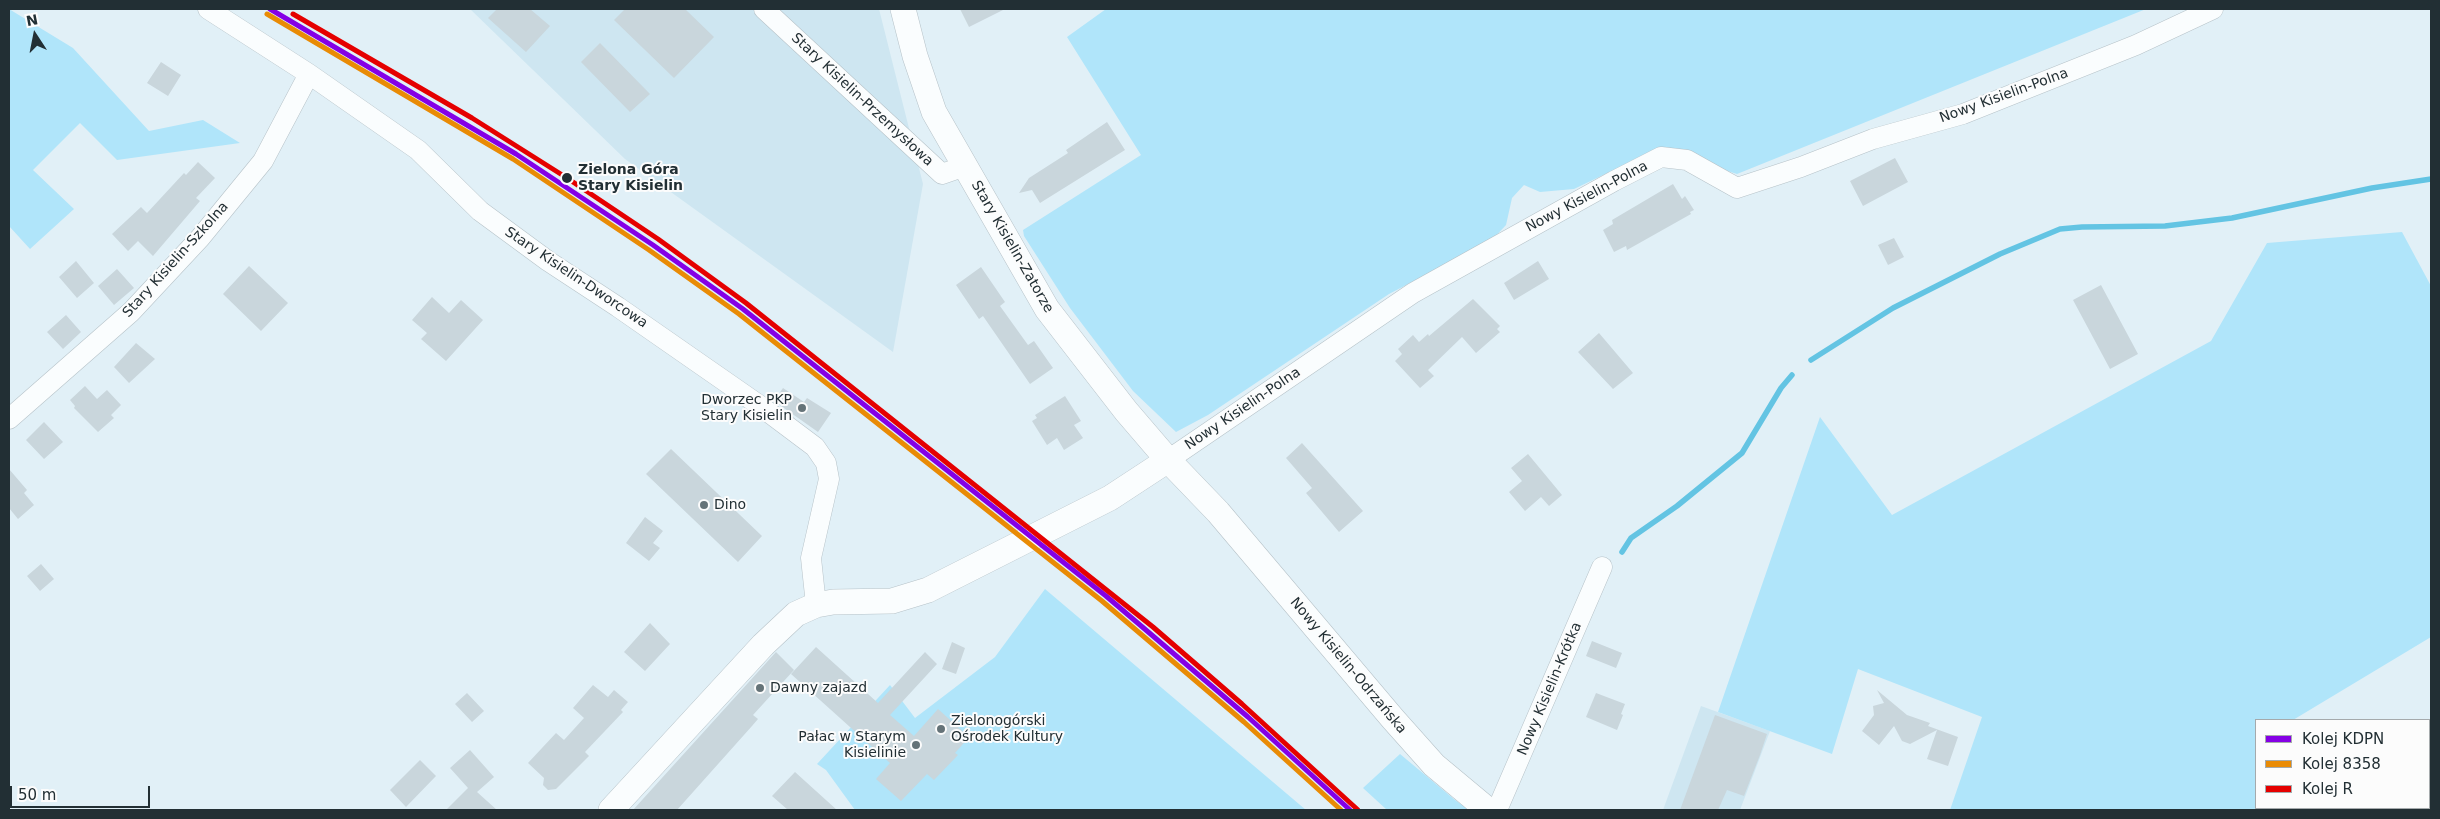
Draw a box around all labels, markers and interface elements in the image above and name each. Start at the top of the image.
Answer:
north arrow [10,10,60,60]
text: N [25,11,39,29]
street label: Stary Kisielin-Przemysłowa [788,30,936,170]
street label: Nowy Kisielin-Polna [1937,65,2071,127]
street label: Nowy Kisielin-Polna [1523,158,1651,236]
place label: Zielona Góra Stary Kisielin [578,162,683,194]
marker: Zielona Góra Stary Kisielin [560,171,574,185]
street label: Stary Kisielin-Zatorze [967,178,1057,316]
street label: Stary Kisielin-Szkolna [120,199,232,321]
street label: Stary Kisielin-Dworcowa [501,224,651,332]
street label: Nowy Kisielin-Polna [1182,364,1304,454]
place label: Dworzec PKP Stary Kisielin [701,392,792,424]
marker: Dworzec PKP Stary Kisielin [796,402,808,414]
place label: Dino [714,497,746,513]
marker: Dino [698,499,710,511]
street label: Nowy Kisielin-Odrzańska [1286,595,1410,737]
street label: Nowy Kisielin-Krótka [1514,620,1586,758]
place label: Dawny zajazd [770,680,867,696]
marker: Dawny zajazd [754,682,766,694]
place label: Zielonogórski Ośrodek Kultury [951,713,1063,746]
legend [2255,719,2430,809]
marker: Zielonogórski Ośrodek Kultury [935,723,947,735]
place label: Pałac w Starym Kisielinie [798,729,906,762]
text: Kolej KDPN [2302,730,2384,748]
marker: Pałac w Starym Kisielinie [910,739,922,751]
text: Kolej 8358 [2302,755,2381,773]
scale bar [12,776,152,808]
text: Kolej R [2302,780,2353,798]
text: 50 m [18,786,56,804]

